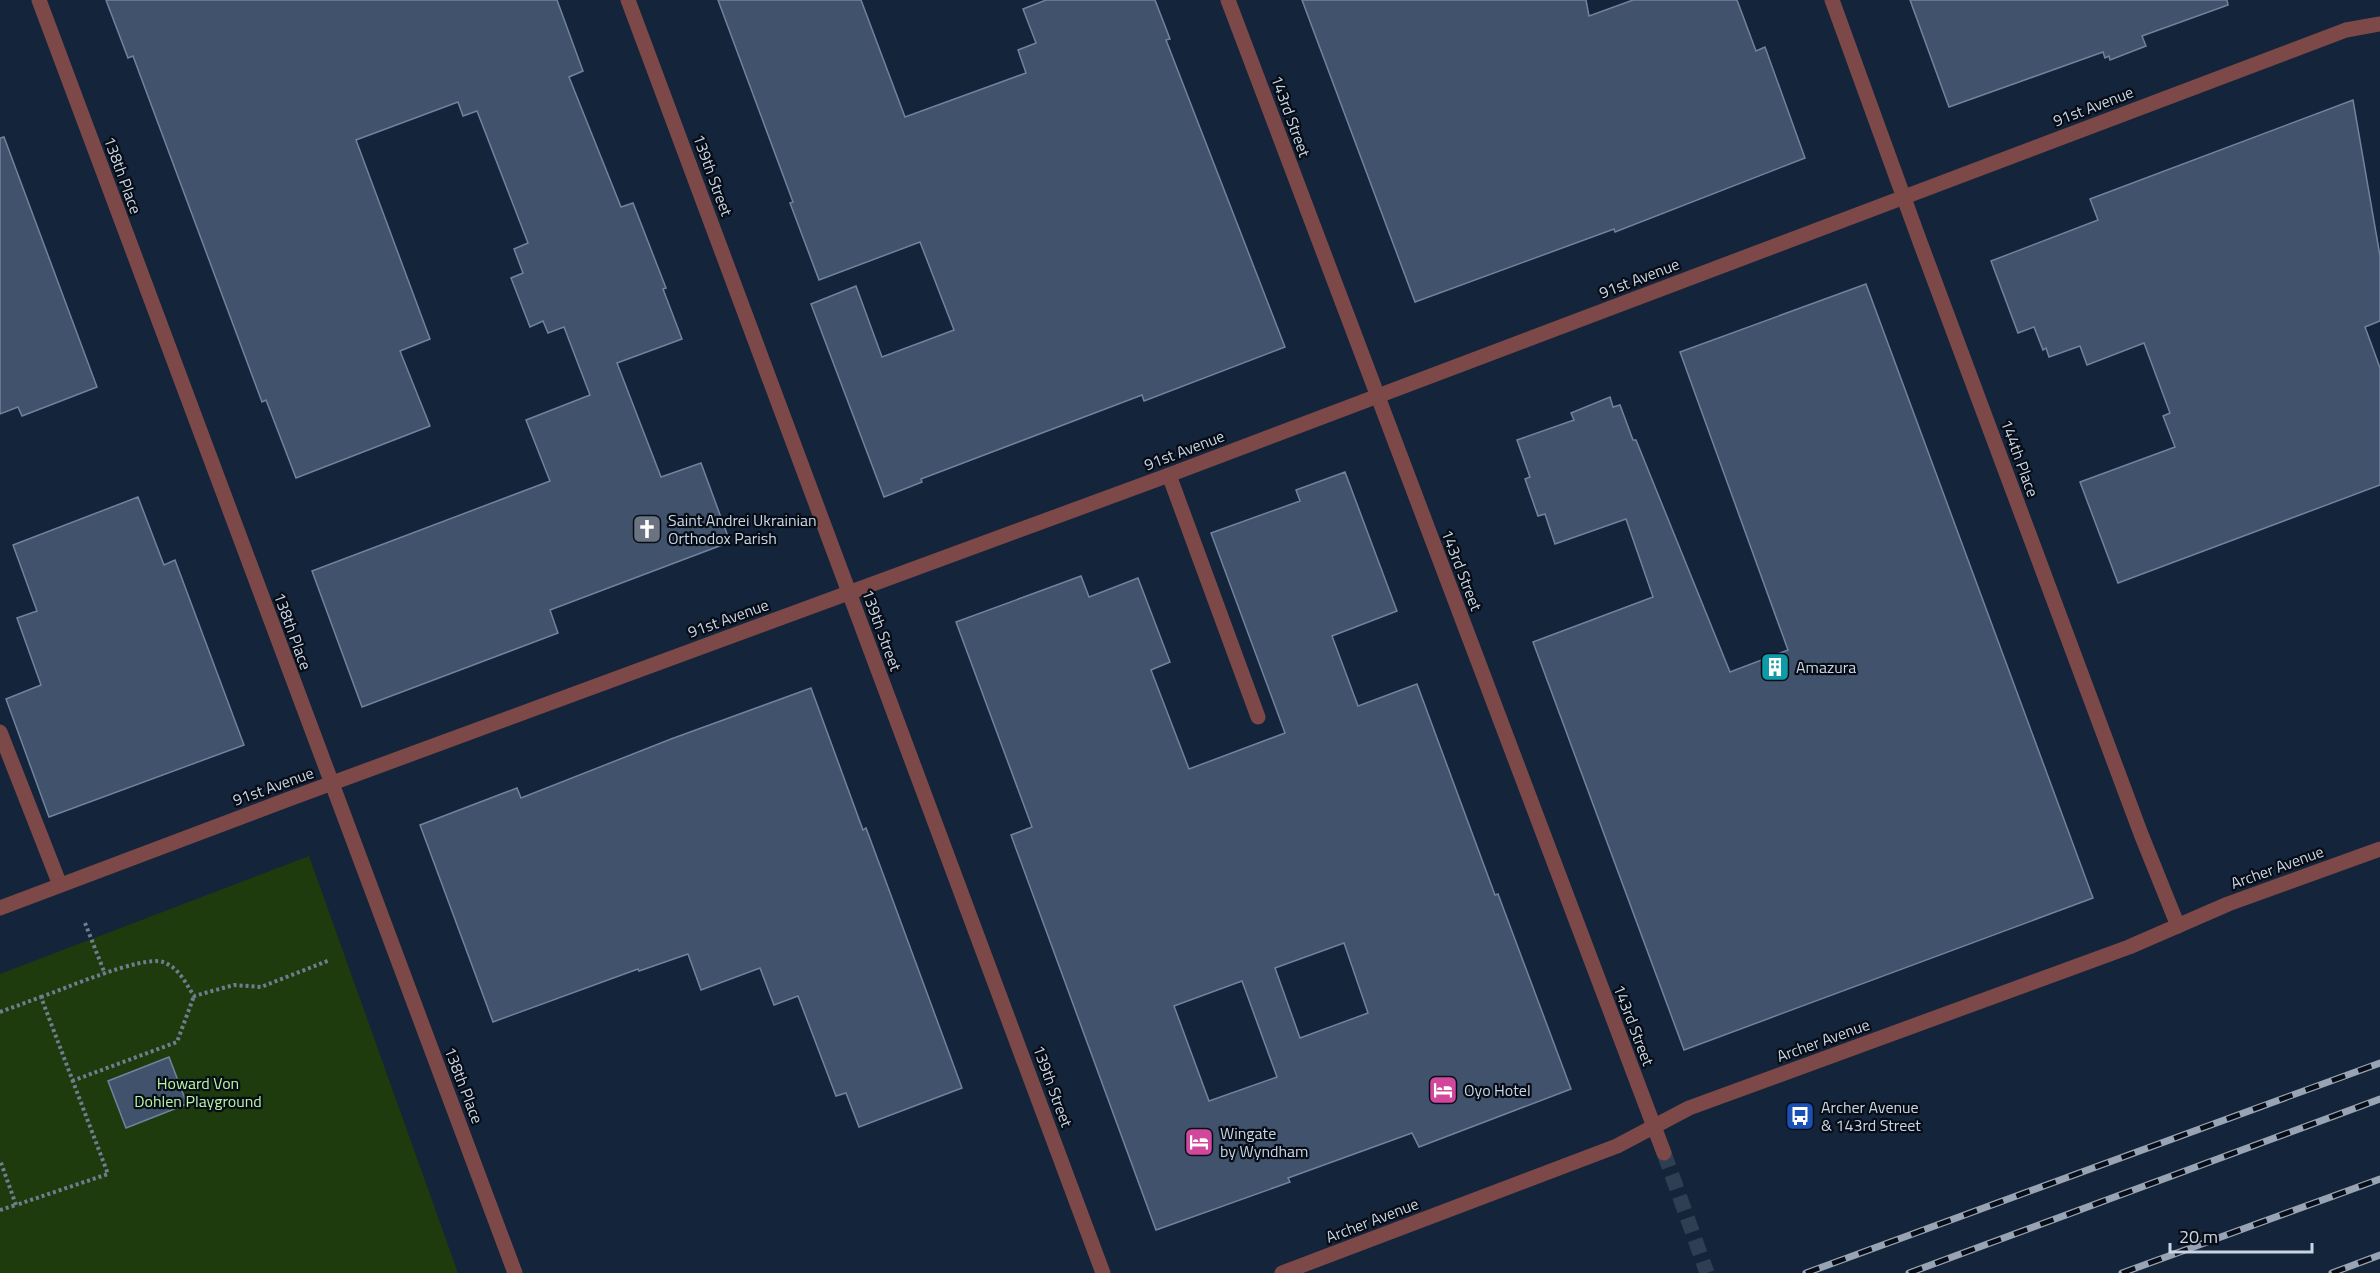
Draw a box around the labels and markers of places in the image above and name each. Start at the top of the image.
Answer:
place label: Saint Andrei Ukrainian Orthodox Parish [668,508,817,550]
church icon: Saint Andrei Ukrainian Orthodox Parish [631,513,663,545]
building icon: Amazura [1759,651,1791,683]
place label: Amazura [1796,655,1856,679]
hotel icon: Oyo Hotel [1427,1074,1459,1106]
place label: Oyo Hotel [1464,1078,1531,1102]
place label: Archer Avenue & 143rd Street [1821,1095,1921,1137]
bus stop icon: Archer Avenue & 143rd Street [1784,1100,1816,1132]
place label: Wingate by Wyndham [1220,1121,1308,1163]
hotel icon: Wingate by Wyndham [1183,1126,1215,1158]

